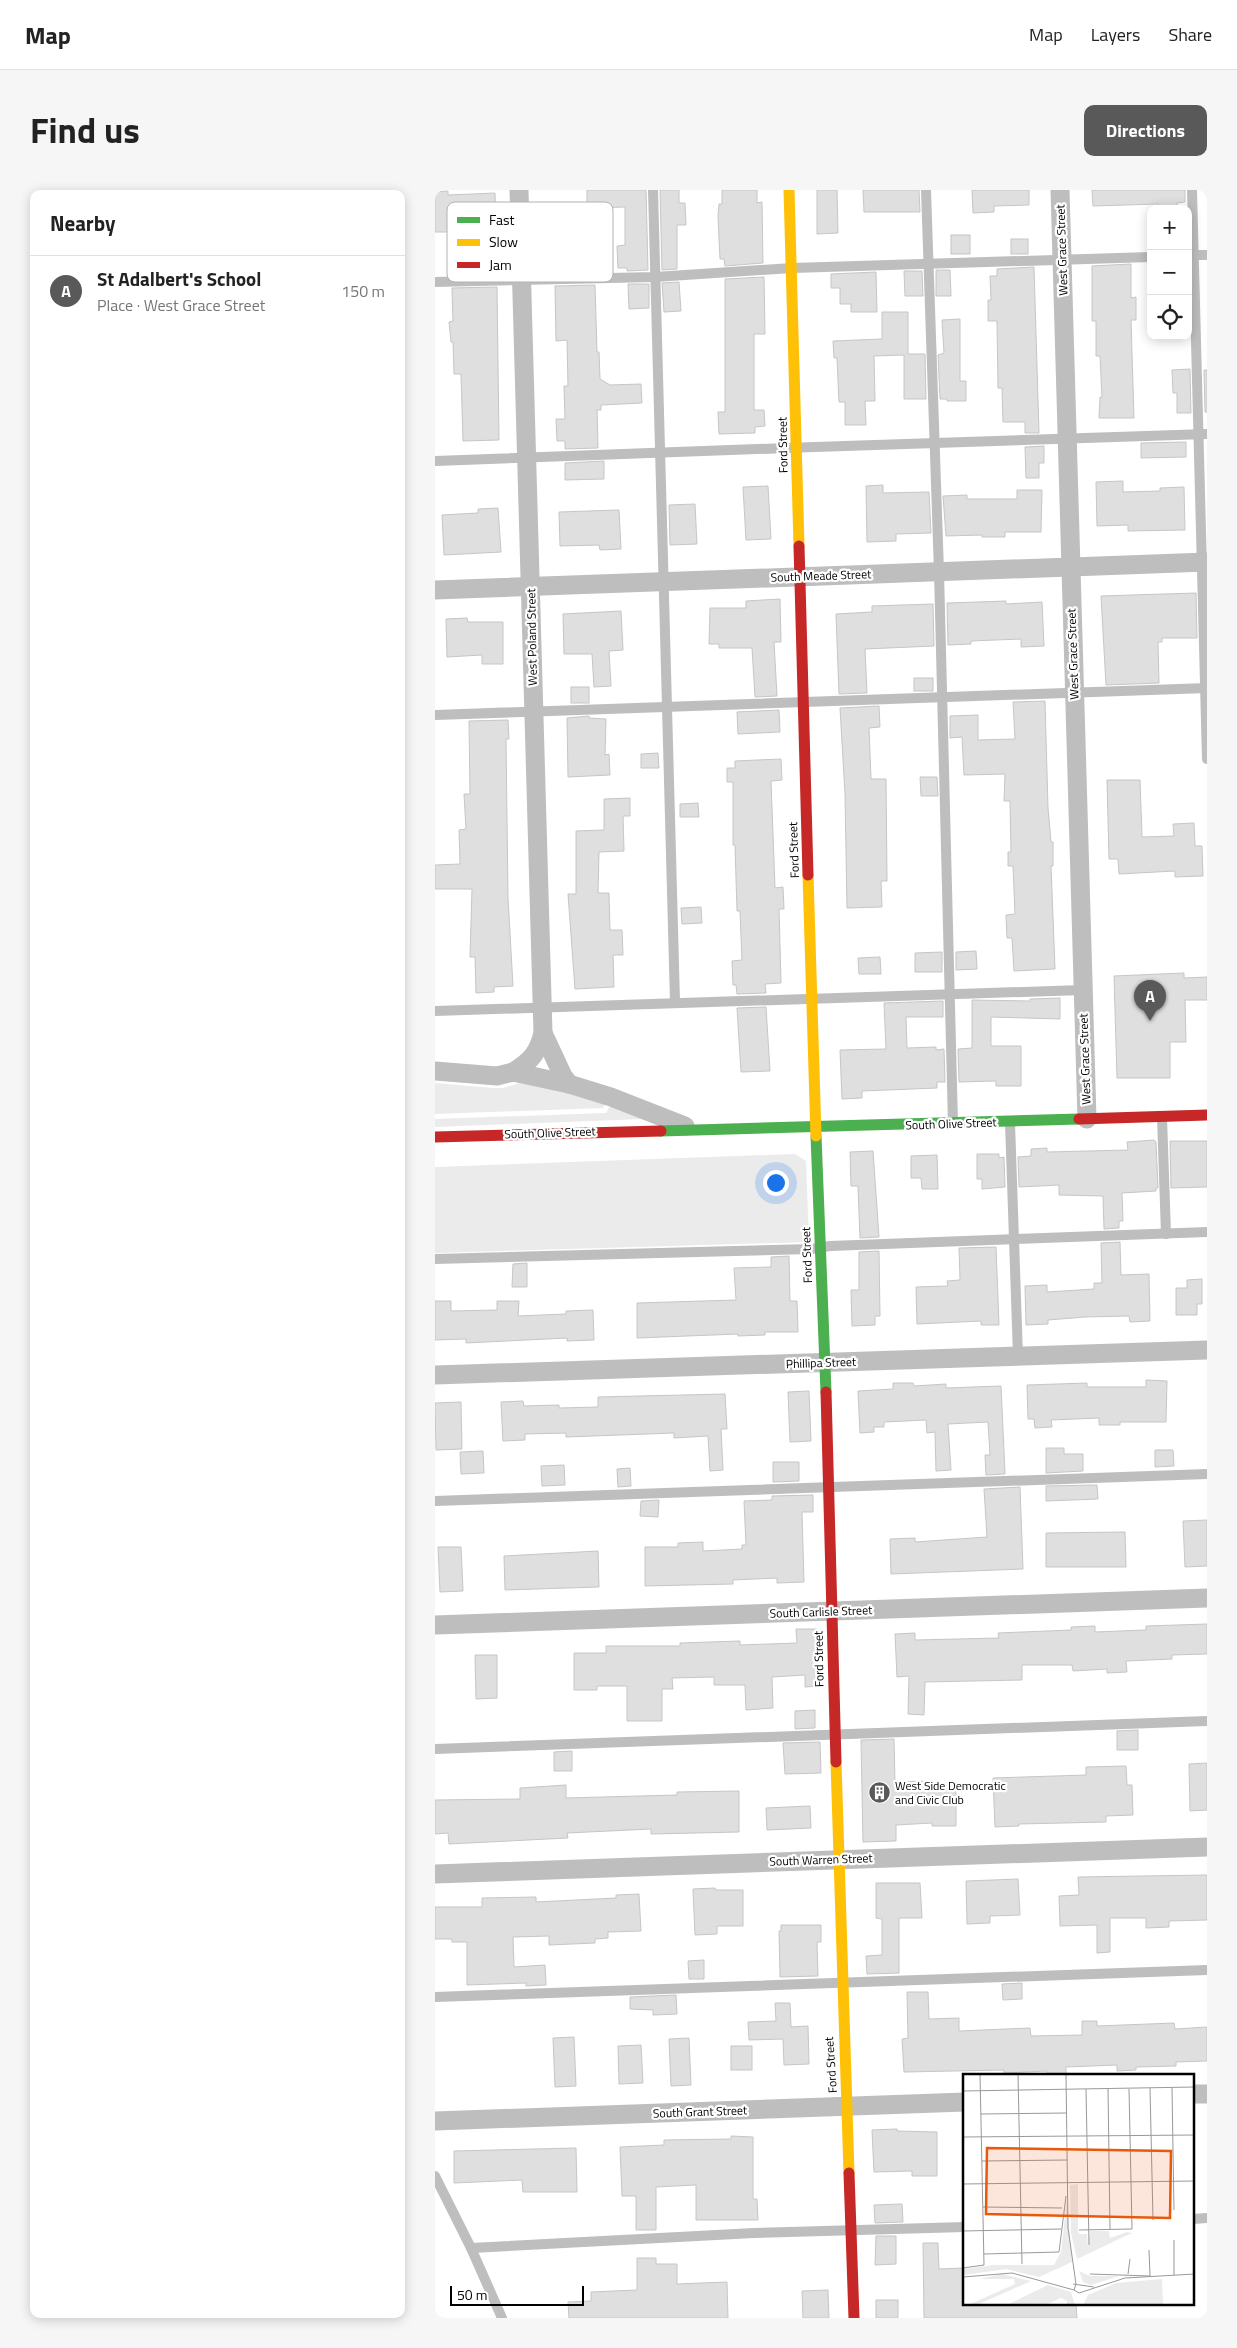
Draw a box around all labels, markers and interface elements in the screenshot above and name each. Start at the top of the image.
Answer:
text: Map [25,17,71,53]
text: Map [1029,21,1063,48]
text: Layers [1091,21,1140,48]
text: Share [1168,21,1212,48]
text: Find us [30,103,140,157]
button: Directions [1084,105,1207,156]
legend [447,202,613,282]
street label: West Grace Street [1050,203,1073,296]
map controls [1147,205,1192,340]
button: + [1147,205,1192,250]
text: Nearby [50,207,115,239]
text: Fast [489,209,514,230]
text: Slow [489,231,518,252]
button: − [1147,250,1192,295]
text: Jam [489,254,512,275]
text: St Adalbert's School [97,264,261,293]
text: A [61,279,71,303]
text: 150 m [341,279,385,303]
text: Place · West Grace Street [97,293,265,317]
button: locate [1147,295,1192,340]
street label: Ford Street [772,416,792,473]
street label: South Meade Street [770,564,872,587]
street label: West Poland Street [521,587,542,686]
street label: West Grace Street [1061,607,1084,700]
street label: Ford Street [783,821,804,879]
pin: A [1134,980,1166,1021]
street label: West Grace Street [1073,1012,1096,1105]
street label: South Olive Street [905,1112,998,1135]
street label: South Olive Street [504,1121,597,1144]
your location [763,1170,789,1196]
street label: Ford Street [796,1226,817,1284]
street label: Phillipa Street [786,1352,857,1373]
street label: South Carlisle Street [769,1600,873,1623]
street label: Ford Street [808,1630,828,1687]
place label: West Side Democratic and Civic Club [895,1776,1006,1809]
building icon: West Side Democratic and Civic Club [867,1781,891,1805]
street label: South Warren Street [769,1848,874,1871]
street label: Ford Street [819,2035,842,2094]
inset map [963,2074,1195,2306]
street label: South Grant Street [653,2100,748,2123]
scale bar [450,2283,584,2306]
text: 50 m [457,2284,487,2305]

